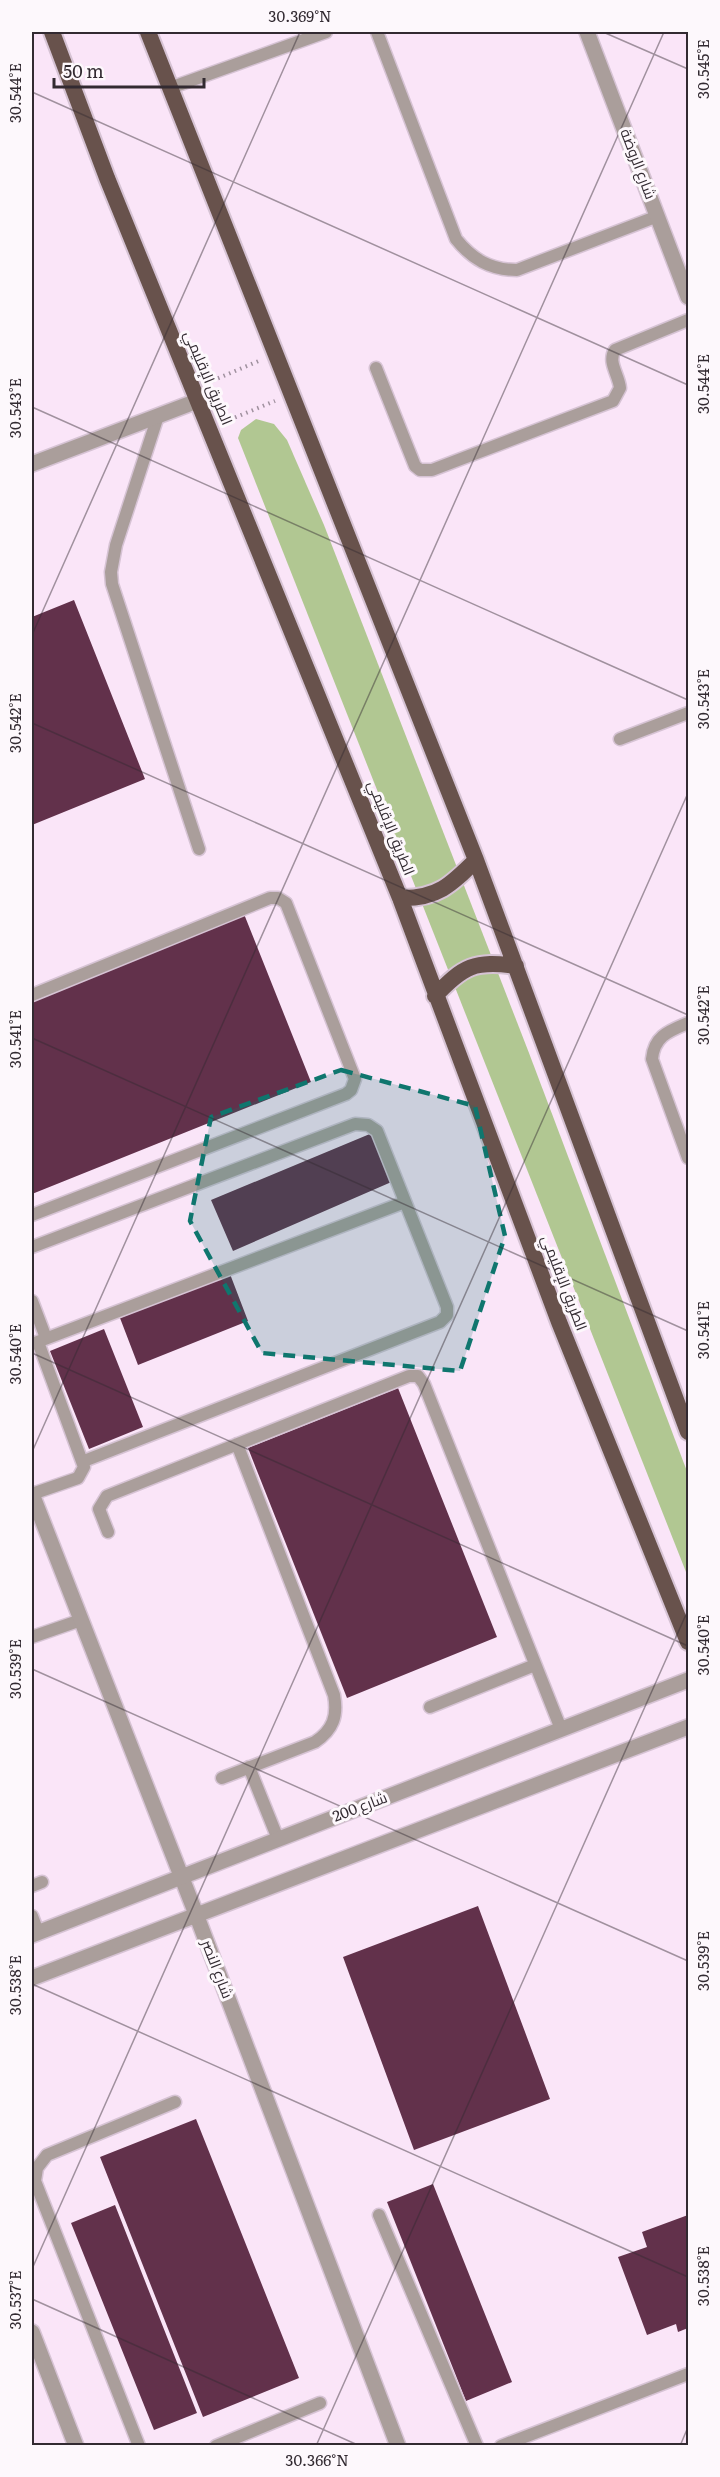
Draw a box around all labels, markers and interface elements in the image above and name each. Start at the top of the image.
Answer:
text: 30.369°N [268,4,332,27]
text: 30.545°E [691,39,714,99]
scale bar [54,51,204,89]
text: 50 m [63,57,104,84]
text: 30.544°E [3,63,26,123]
street label: شارع الروضة [614,125,663,202]
street label: الطريق الإقليمي [177,327,240,429]
text: 30.544°E [691,354,714,414]
text: 30.543°E [3,378,26,438]
text: 30.543°E [691,669,714,729]
text: 30.542°E [3,693,26,753]
street label: الطريق الإقليمي [361,776,422,879]
text: 30.542°E [691,985,714,1045]
text: 30.541°E [3,1010,26,1068]
street label: الطريق الإقليمي [535,1231,594,1334]
text: 30.541°E [691,1301,714,1359]
text: 30.540°E [3,1324,26,1384]
text: 30.540°E [691,1615,714,1675]
text: 30.539°E [3,1639,26,1699]
street label: شارع 200 [329,1785,391,1827]
text: 30.539°E [691,1931,714,1991]
street label: شارع النصر [195,1935,240,2002]
text: 30.538°E [3,1955,26,2015]
text: 30.538°E [691,2246,714,2306]
text: 30.537°E [3,2270,26,2330]
text: 30.366°N [285,2448,349,2471]

